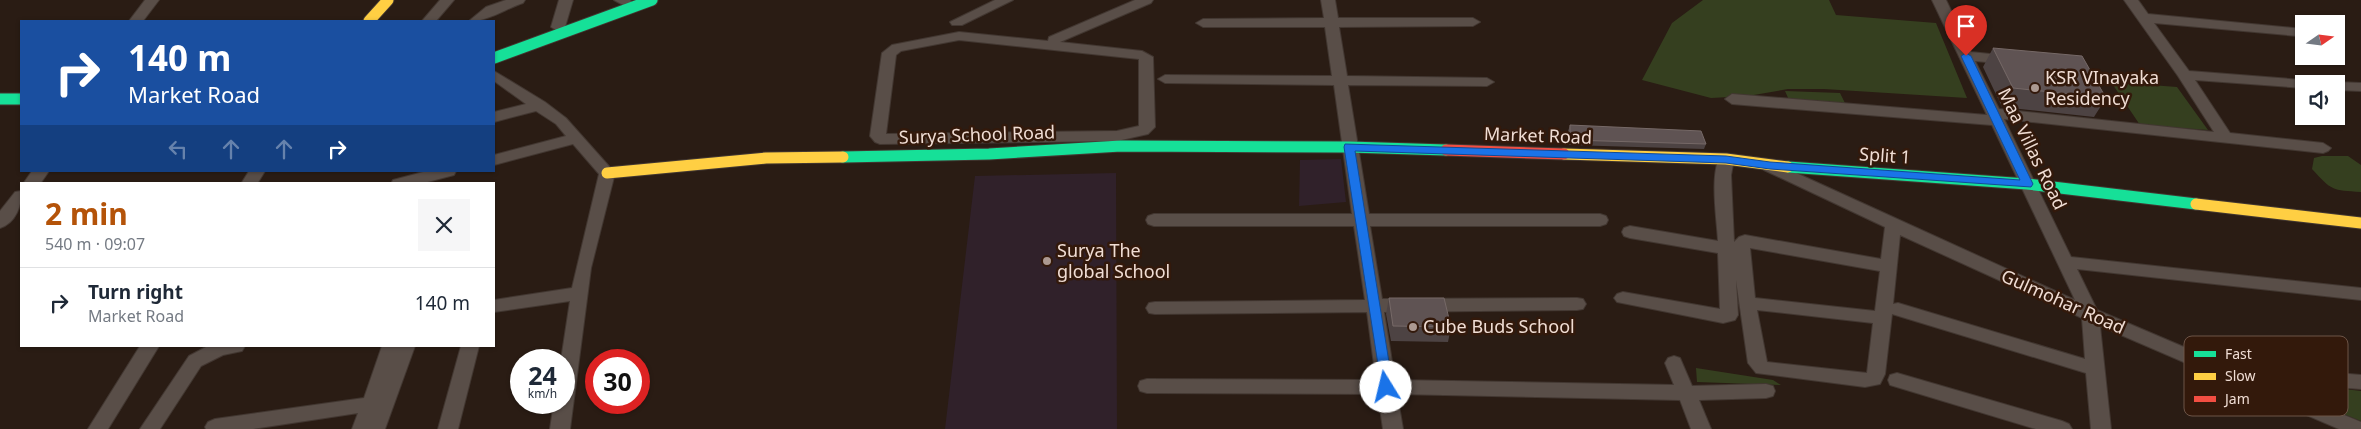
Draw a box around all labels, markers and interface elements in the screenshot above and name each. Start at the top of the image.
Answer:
pin [1945,5,1987,56]
icon: arrive [1952,12,1980,40]
north arrow [2295,15,2345,65]
map controls [2295,15,2345,125]
text: 140 m [128,34,231,81]
icon: right [45,40,110,105]
place label: KSR VInayaka Residency [2045,65,2159,110]
button: sound [2295,75,2345,125]
text: Market Road [128,79,260,109]
marker: KSR VInayaka Residency [2029,82,2041,94]
street label: Maa Villas Road [1993,84,2073,213]
street label: Surya School Road [898,119,1056,149]
street label: Market Road [1484,121,1592,149]
icon: left [164,135,192,163]
icon: ahead [217,135,245,163]
icon: ahead [270,135,298,163]
icon: right [323,135,351,163]
street label: Split 1 [1858,141,1912,169]
text: 2 min [45,193,128,234]
button: close [418,199,470,251]
text: 540 m · 09:07 [45,233,145,255]
place label: Surya The global School [1057,238,1170,283]
marker: Surya The global School [1041,255,1053,267]
street label: Gulmohar Road [1998,263,2129,339]
text: Turn right [88,279,183,305]
icon: right [45,289,73,317]
text: 140 m [415,290,470,316]
text: Market Road [88,305,184,327]
place label: Cube Buds School [1423,314,1575,338]
marker: Cube Buds School [1407,321,1419,333]
legend [2184,336,2348,416]
text: Fast [2225,344,2252,363]
speed limit sign: 30 [585,349,650,414]
text: 24 [528,358,557,392]
position arrow [1359,360,1411,412]
text: Slow [2225,366,2256,385]
text: km/h [528,385,557,402]
text: Jam [2223,389,2250,408]

